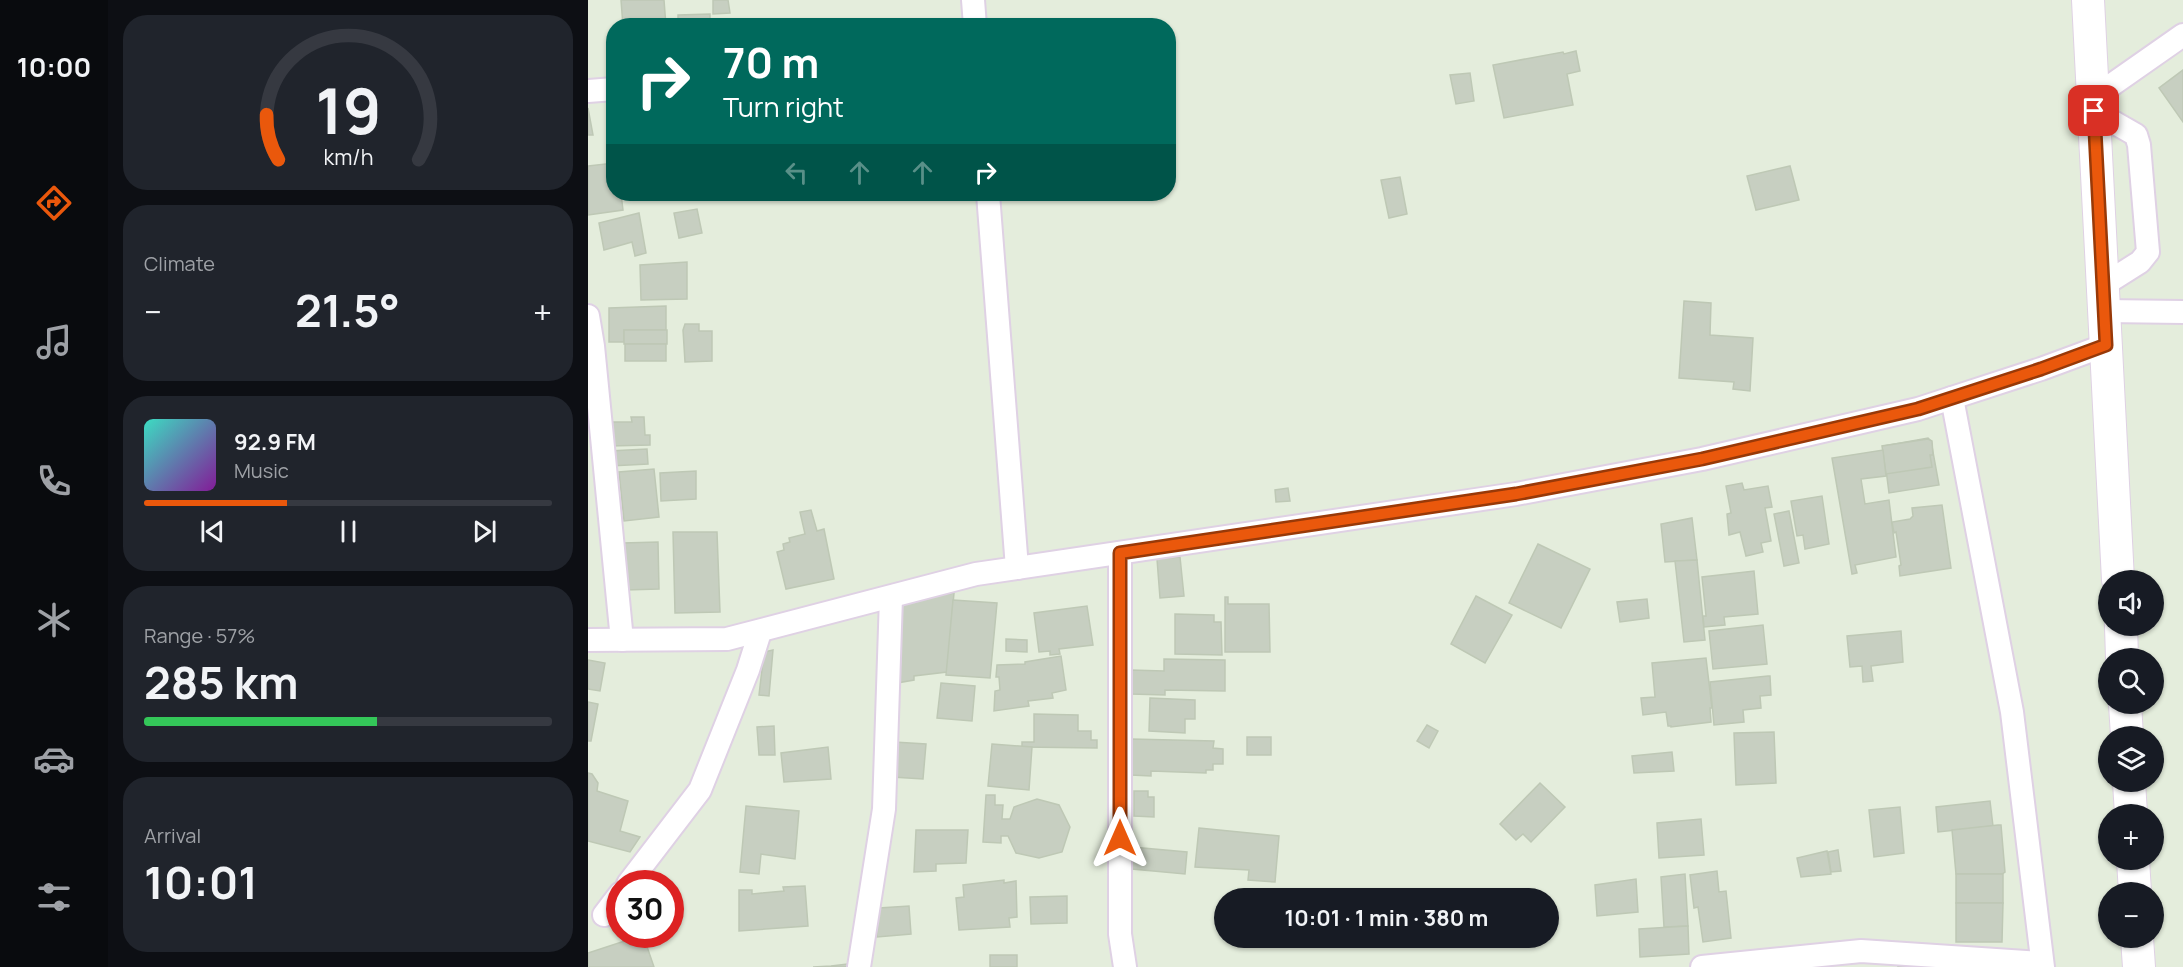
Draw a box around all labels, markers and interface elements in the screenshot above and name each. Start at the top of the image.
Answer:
text: 70 m [723,33,819,91]
icon: right [624,42,702,120]
text: 10:00 [17,48,91,85]
text: 19 [315,67,381,153]
pin [2068,85,2119,136]
text: Turn right [723,88,844,125]
icon: arrive [2077,94,2110,127]
text: km/h [323,142,373,171]
icon: left [780,156,813,189]
icon: ahead [843,156,876,189]
icon: ahead [906,156,939,189]
icon: right [969,156,1002,189]
icon: directions [33,182,75,224]
text: Climate [144,250,215,277]
text: 21.5° [295,279,400,341]
text: − [144,289,162,334]
text: + [533,289,552,334]
icon: music [33,321,75,363]
text: 92.9 FM [234,427,316,457]
text: Music [234,457,289,484]
icon: phone [33,460,75,502]
icon: previous [196,515,229,548]
icon: pause [332,515,365,548]
icon: next [468,515,501,548]
map controls [2098,570,2164,948]
button: sound [2098,570,2164,636]
icon: climate [33,599,75,641]
text: Range · 57% [144,622,255,649]
button: search [2098,648,2164,714]
text: 285 km [144,651,298,713]
button: layers [2098,726,2164,792]
icon: car [33,738,75,780]
button: + [2098,804,2164,870]
position arrow [1088,806,1152,870]
text: Arrival [144,822,201,849]
text: 10:01 [144,851,258,913]
speed limit sign: 30 [606,870,684,948]
icon: filters [33,876,75,918]
button: − [2098,882,2164,948]
text: 10:01 · 1 min · 380 m [1285,903,1488,933]

